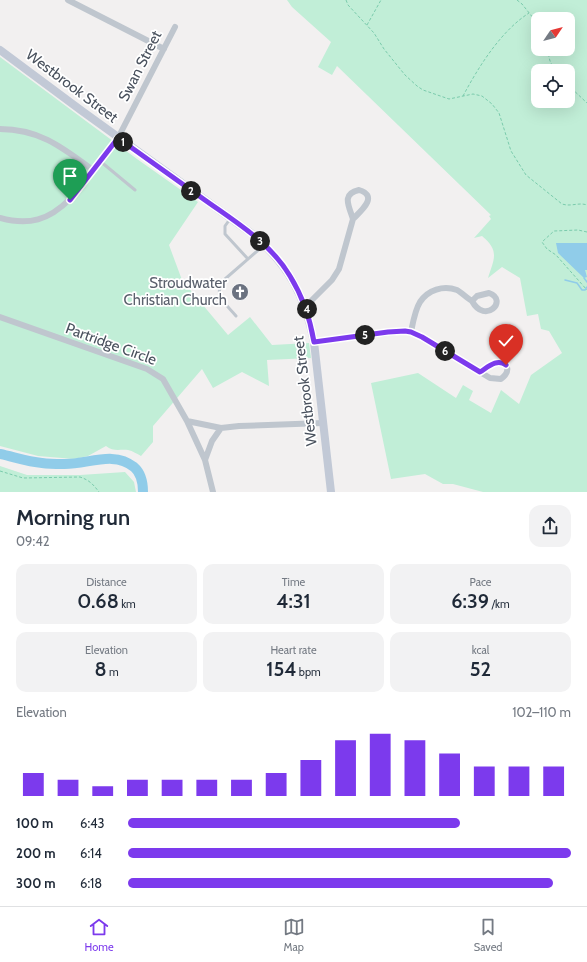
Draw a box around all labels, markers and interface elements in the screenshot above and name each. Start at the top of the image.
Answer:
north arrow [531,12,575,56]
map controls [531,12,575,108]
street label: Swan Street [115,28,165,104]
street label: Westbrook Street [22,46,122,126]
button: locate [531,64,575,108]
pin: 1 [113,132,133,152]
text: 1 [121,135,125,149]
pin [53,159,87,200]
icon: arrive [59,165,81,187]
pin: 2 [181,181,201,201]
text: 2 [188,184,194,198]
pin: 3 [250,231,270,251]
text: 3 [257,234,263,248]
place label: Stroudwater Christian Church [124,274,227,309]
church icon: Stroudwater Christian Church [230,282,250,302]
pin: 4 [297,299,317,319]
text: 4 [304,302,310,316]
street label: Partridge Circle [63,319,159,369]
pin [489,324,523,365]
pin: 5 [355,325,375,345]
text: 5 [362,328,368,342]
icon: check [495,330,517,352]
street label: Westbrook Street [289,335,321,447]
pin: 6 [435,341,455,361]
text: 6 [442,344,448,358]
text: Morning run [16,504,130,531]
button: share [529,505,571,547]
text: 09:42 [16,533,50,549]
text: Distance [86,575,127,589]
text: Time [282,575,305,589]
text: Pace [470,575,491,589]
text: 0.68 [77,589,119,613]
text: 4:31 [276,589,311,613]
text: 6:39 [451,589,489,613]
text: km [119,597,136,611]
text: /km [489,597,510,611]
text: Elevation [85,643,128,657]
text: Heart rate [270,643,317,657]
text: kcal [472,643,489,657]
text: 8 [94,657,106,681]
text: 154 [266,657,296,681]
text: 52 [470,657,491,681]
text: m [106,665,119,679]
text: bpm [296,665,321,679]
text: Elevation [16,704,67,720]
text: 102–110 m [512,704,571,720]
text: 100 m [16,815,53,831]
text: 6:43 [80,815,105,831]
text: 200 m [16,845,55,861]
text: 6:14 [80,845,102,861]
text: 300 m [16,875,56,891]
text: 6:18 [80,875,102,891]
tab: Home [85,916,114,954]
tab: Map [283,916,305,954]
tab: Saved [474,916,502,954]

